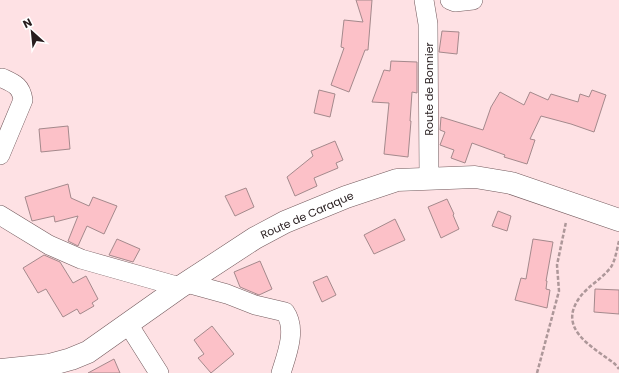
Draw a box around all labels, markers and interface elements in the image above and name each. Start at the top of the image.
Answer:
north arrow [12,12,52,52]
text: N [20,14,35,32]
street label: Route de Bonnier [421,42,437,136]
street label: Route de Caraque [258,187,356,243]

